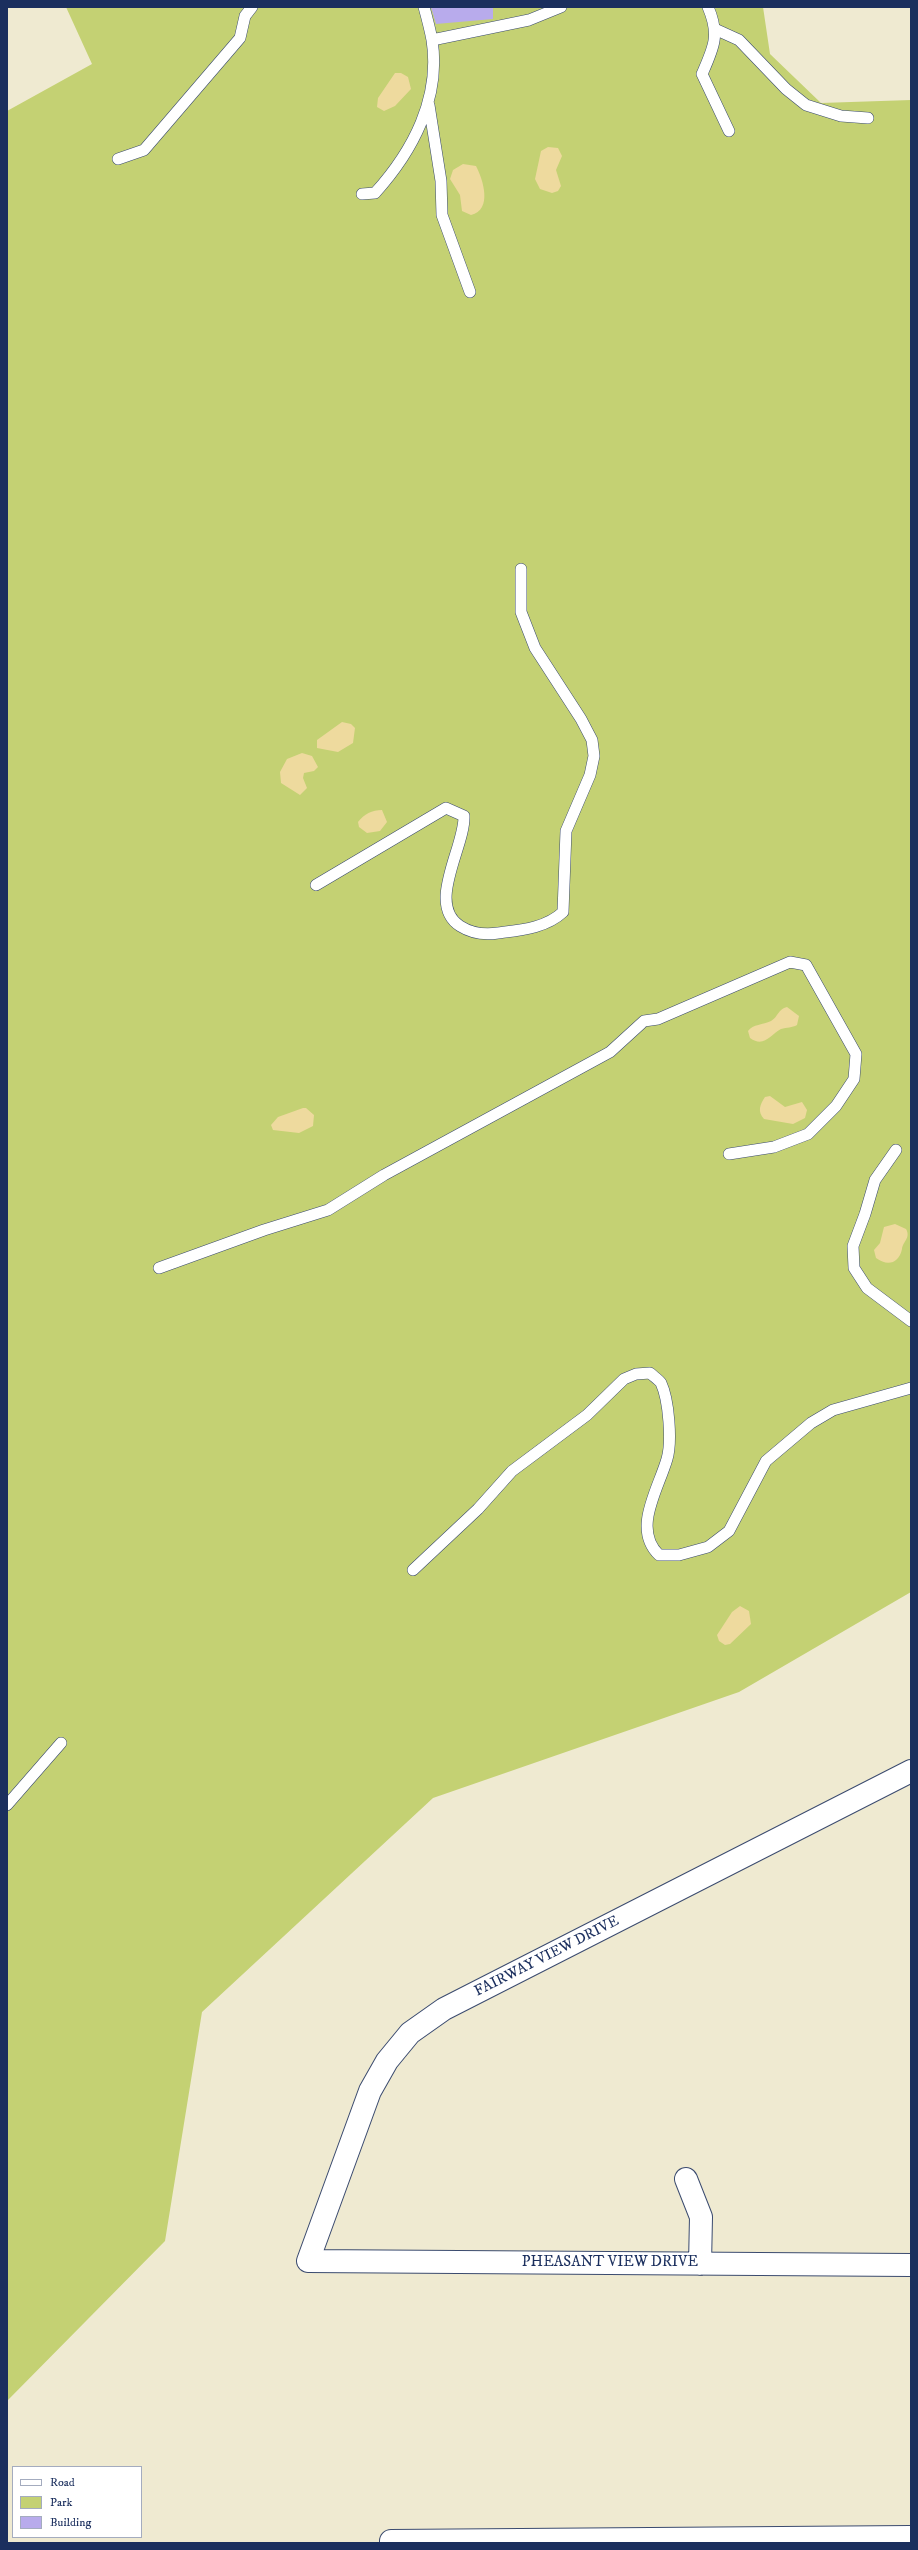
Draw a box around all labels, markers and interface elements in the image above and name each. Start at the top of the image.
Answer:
street label: FAIRWAY VIEW DRIVE [472,1913,622,2001]
street label: PHEASANT VIEW DRIVE [522,2254,698,2272]
legend [12,2466,142,2538]
text: Road [50,2475,75,2490]
text: Park [50,2495,72,2510]
text: Building [50,2515,91,2530]

